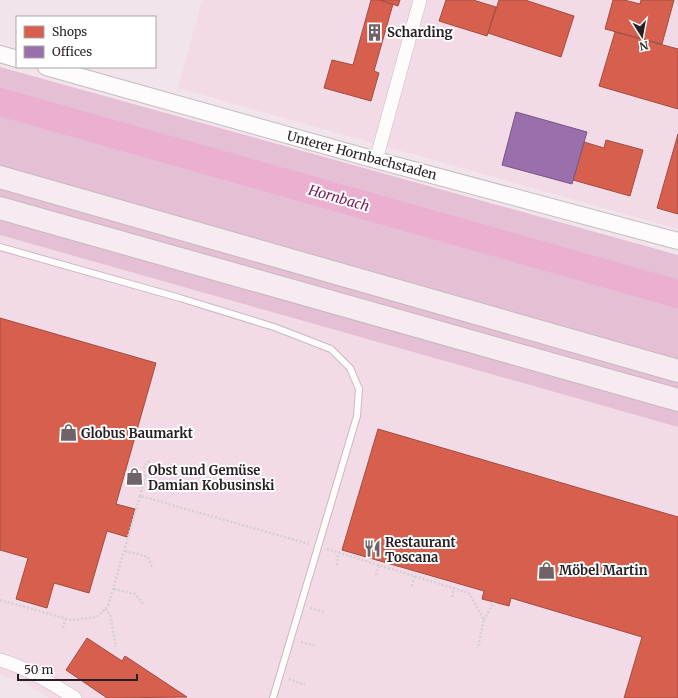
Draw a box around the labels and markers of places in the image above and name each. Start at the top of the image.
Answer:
building icon: Scharding [364,22,384,42]
place label: Scharding [387,24,453,41]
shop icon: Globus Baumarkt [58,423,78,443]
place label: Globus Baumarkt [81,425,194,442]
place label: Obst und Gemüse Damian Kobusinski [148,462,275,494]
shop icon: Obst und Gemüse Damian Kobusinski [125,467,145,487]
place label: Restaurant Toscana [385,534,457,566]
restaurant icon: Restaurant Toscana [362,539,382,559]
shop icon: Möbel Martin [536,560,556,580]
place label: Möbel Martin [559,562,648,579]

